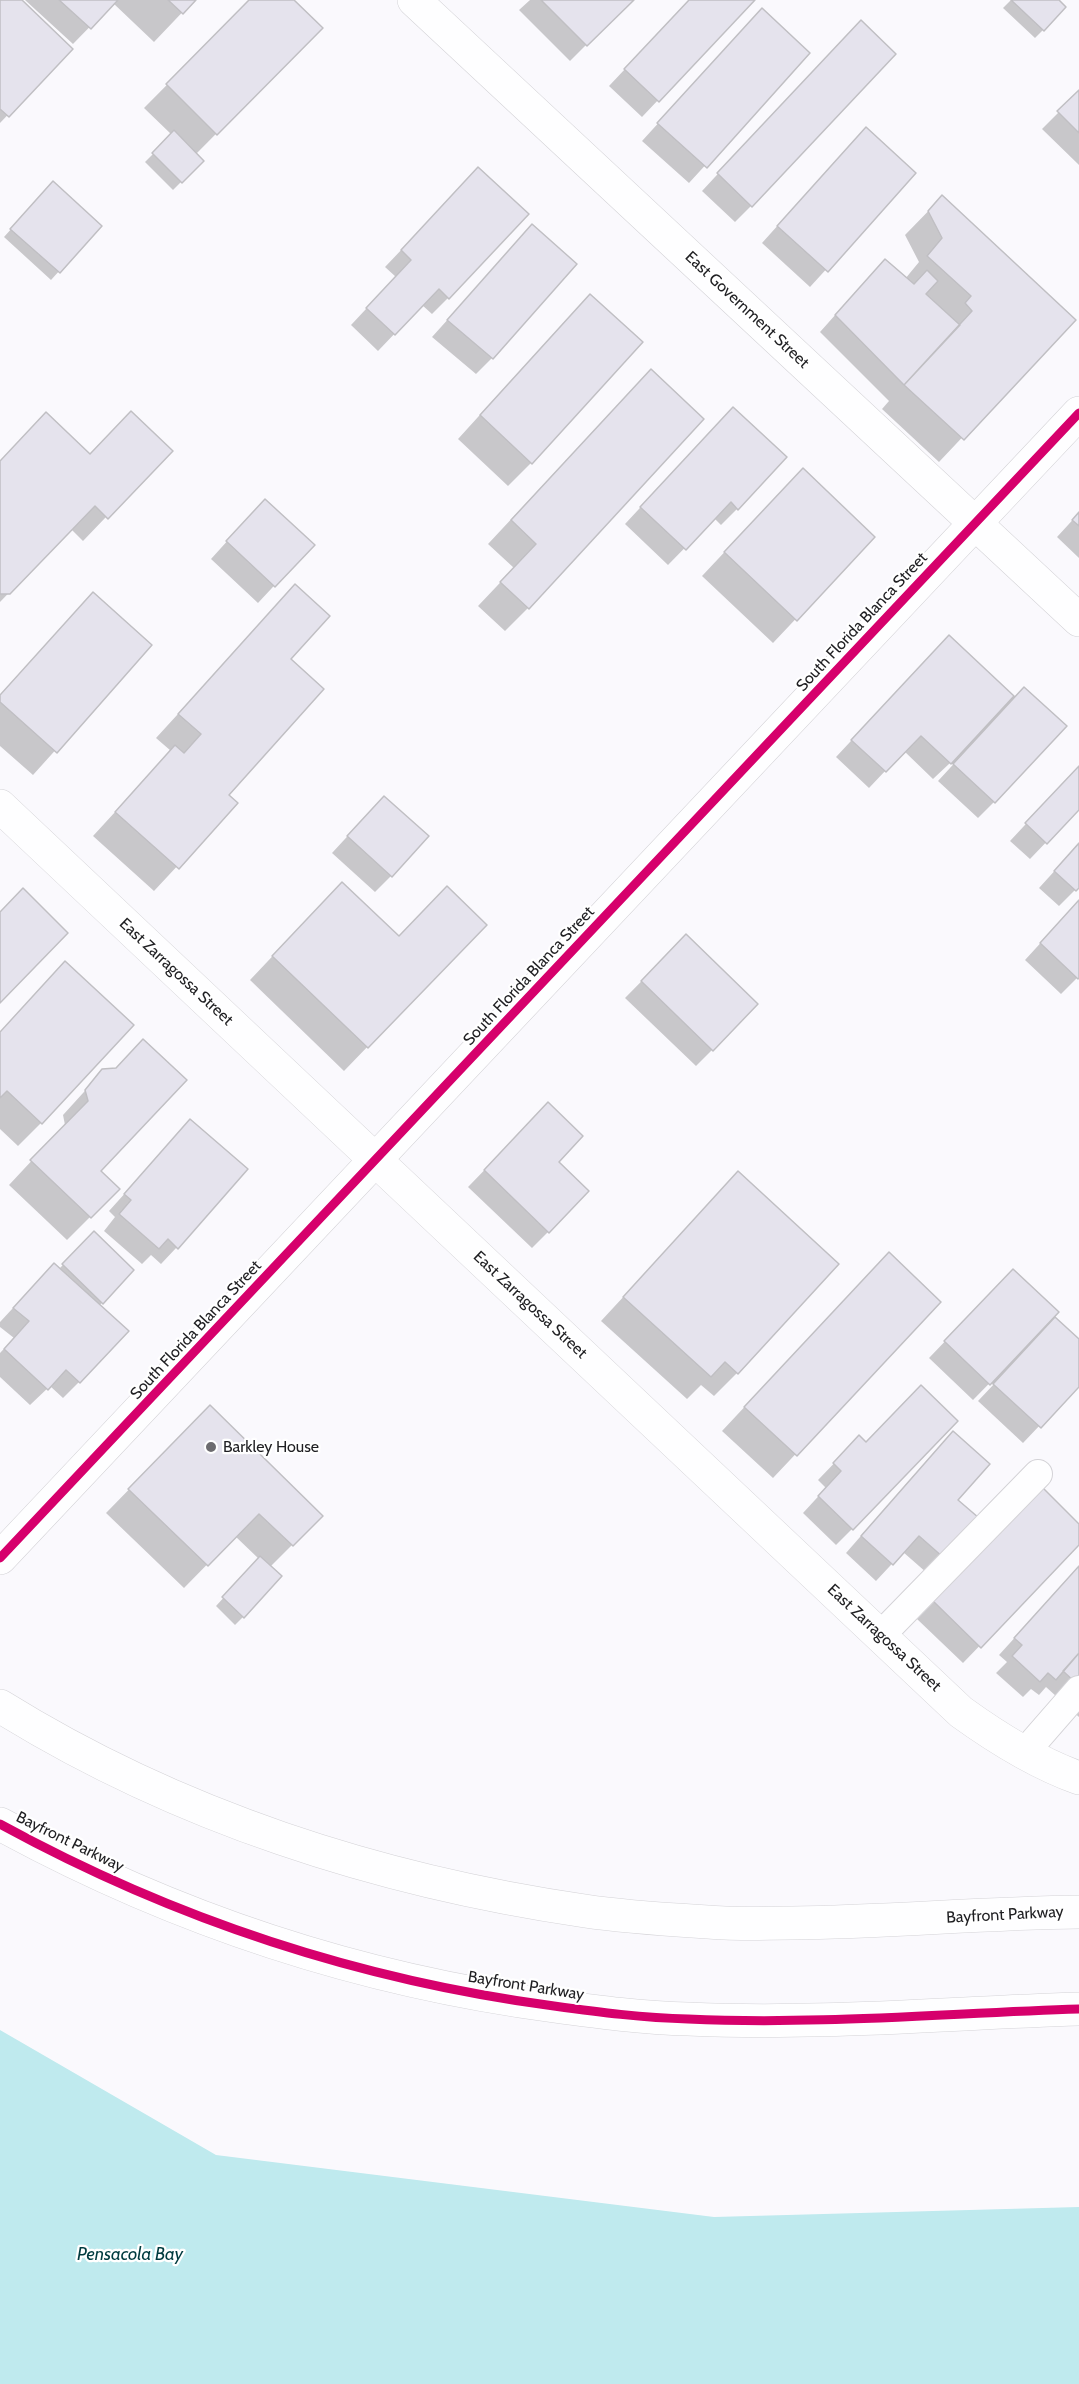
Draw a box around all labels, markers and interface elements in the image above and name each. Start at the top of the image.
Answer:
street label: East Government Street [681,248,813,372]
street label: South Florida Blanca Street [793,548,931,696]
street label: South Florida Blanca Street [460,902,598,1050]
street label: East Zarragossa Street [115,914,237,1030]
street label: East Zarragossa Street [469,1247,591,1363]
street label: South Florida Blanca Street [127,1256,265,1404]
place label: Barkley House [223,1437,319,1457]
marker: Barkley House [204,1440,218,1454]
street label: East Zarragossa Street [823,1580,945,1696]
street label: Bayfront Parkway [13,1808,127,1876]
street label: Bayfront Parkway [946,1902,1064,1928]
street label: Bayfront Parkway [466,1967,586,2005]
water label: Pensacola Bay [77,2244,183,2266]

